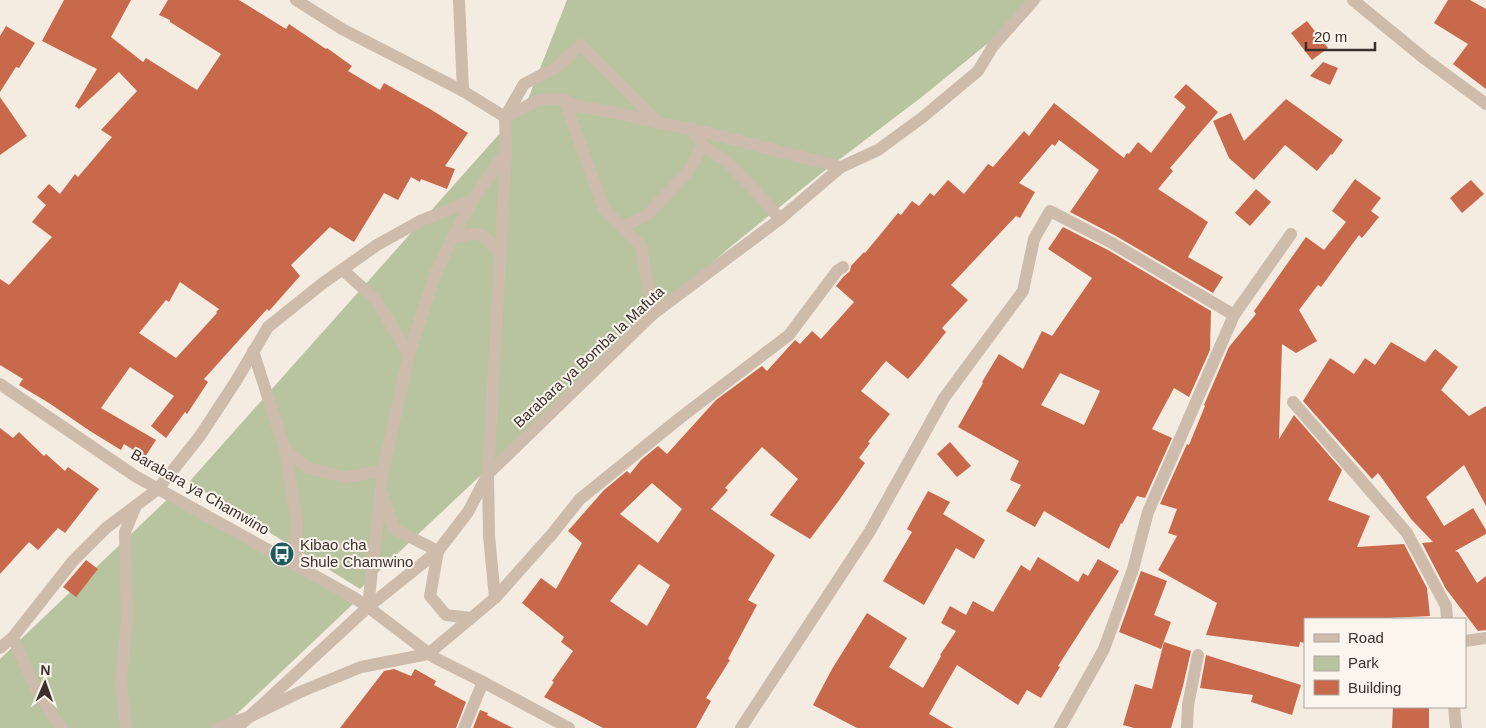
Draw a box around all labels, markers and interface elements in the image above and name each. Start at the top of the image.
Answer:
scale bar [1306,20,1375,52]
text: 20 m [1314,28,1347,45]
street label: Barabara ya Bomba la Mafuta [510,282,668,431]
street label: Barabara ya Chamwino [128,445,272,538]
place label: Kibao cha Shule Chamwino [300,536,413,570]
bus stop icon: Kibao cha Shule Chamwino [269,541,295,567]
legend [1304,618,1466,708]
text: Road [1348,629,1384,646]
text: Park [1348,654,1379,671]
north arrow [20,658,70,708]
text: N [40,662,51,678]
text: Building [1348,679,1401,696]

